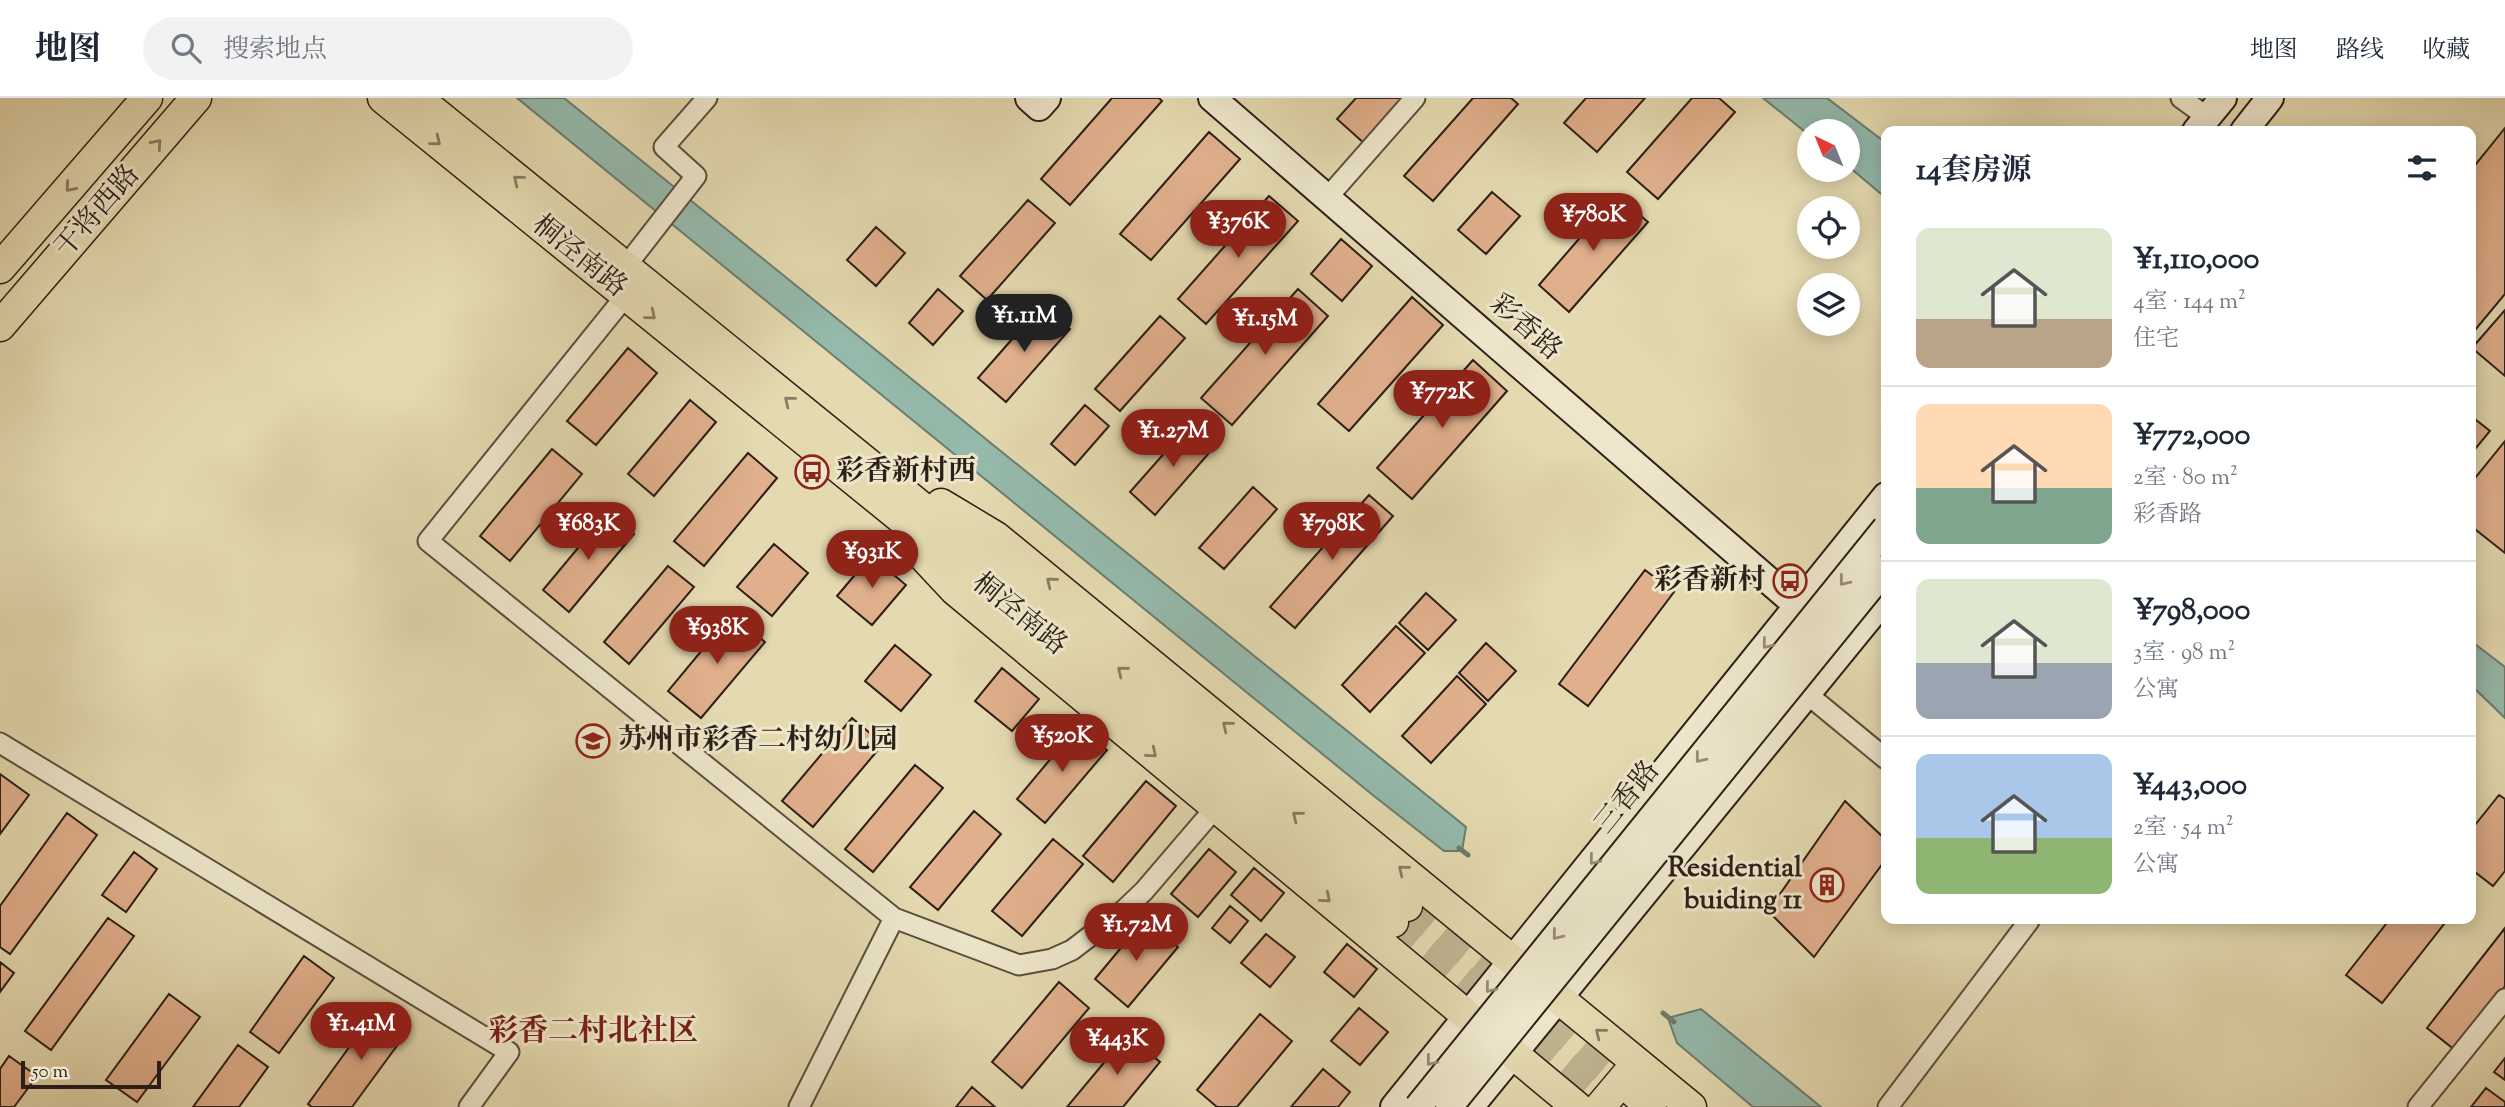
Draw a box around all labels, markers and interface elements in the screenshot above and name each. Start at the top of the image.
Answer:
search box [143,17,633,80]
text: 地图 [35,27,101,75]
icon: search [167,29,205,67]
text: 搜索地点 [223,32,327,69]
text: 地图 [2250,34,2298,68]
text: 路线 [2336,34,2384,68]
text: 收藏 [2422,34,2470,68]
north arrow [1797,119,1860,182]
map controls [1797,119,1860,336]
one-way arrow [428,133,441,145]
one-way arrow [148,139,161,152]
icon: filters [2403,149,2441,187]
text: 14套房源 [1916,150,2031,193]
street label: 干将西路 [46,157,150,267]
one-way arrow [513,176,526,188]
one-way arrow [66,179,78,192]
pin: ¥780K [1544,194,1642,253]
button: locate [1797,196,1860,259]
text: ¥780K [1560,199,1626,232]
pin: ¥376K [1189,200,1287,260]
street label: 桐泾南路 [523,206,635,308]
text: ¥376K [1206,206,1270,239]
text: ¥1,110,000 [2133,239,2259,282]
icon: home [1972,256,2056,340]
button: layers [1797,273,1860,336]
street label: 彩香路 [1480,285,1570,371]
text: 4室 · 144 m² [2133,286,2246,319]
pin: ¥1.11M [967,294,1081,354]
pin: ¥1.15M [1208,298,1322,357]
text: ¥1.11M [991,300,1057,333]
text: ¥1.15M [1232,303,1298,336]
one-way arrow [643,307,655,320]
text: 住宅 [2133,323,2179,356]
pin: ¥772K [1393,370,1491,430]
text: ¥772K [1409,376,1475,409]
one-way arrow [785,397,798,409]
pin: ¥1.27M [1116,410,1230,469]
text: ¥1.27M [1137,415,1209,448]
text: ¥772,000 [2133,415,2250,458]
icon: home [1972,432,2056,516]
place label: 彩香新村西 [836,452,976,492]
bus stop icon: 彩香新村西 [793,453,831,491]
text: 2室 · 80 m² [2133,462,2238,495]
text: 彩香路 [2133,499,2202,532]
pin: ¥683K [539,503,637,562]
pin: ¥798K [1283,503,1381,562]
text: ¥683K [556,508,620,541]
text: ¥798K [1299,508,1365,541]
pin: ¥931K [823,531,921,590]
text: ¥931K [842,536,902,569]
place label: 彩香新村 [1654,561,1766,601]
bus stop icon: 彩香新村 [1771,562,1809,600]
street label: 桐泾南路 [963,564,1075,666]
one-way arrow [1839,574,1852,586]
one-way arrow [1046,578,1059,590]
text: ¥798,000 [2133,590,2250,633]
pin: ¥938K [668,606,766,666]
icon: home [1972,607,2056,691]
text: ¥938K [685,612,749,645]
one-way arrow [1763,637,1776,649]
text: 3室 · 98 m² [2133,637,2235,670]
one-way arrow [1117,667,1130,679]
text: 公寓 [2133,674,2179,707]
pin: ¥520K [1013,714,1111,774]
text: ¥520K [1031,720,1093,753]
place label: 苏州市彩香二村幼儿园 [618,721,898,761]
school or university icon: 苏州市彩香二村幼儿园 [574,722,612,760]
one-way arrow [1222,722,1235,734]
one-way arrow [1143,745,1156,757]
one-way arrow [1696,751,1709,763]
street label: 三香路 [1586,753,1670,843]
text: ¥443,000 [2133,765,2247,808]
icon: home [1972,782,2056,866]
one-way arrow [1293,811,1305,824]
text: 2室 · 54 m² [2133,812,2234,845]
place label: Residential buiding 11 [1668,849,1802,921]
text: 公寓 [2133,849,2179,882]
one-way arrow [1589,852,1602,864]
one-way arrow [1398,866,1410,879]
building icon: Residential buiding 11 [1808,866,1846,904]
one-way arrow [1319,890,1331,903]
pin: ¥1.72M [1079,904,1193,963]
text: ¥1.72M [1100,909,1172,942]
one-way arrow [1553,927,1566,940]
one-way arrow [1486,980,1498,993]
pin: ¥1.41M [304,1002,418,1062]
text: ¥1.41M [327,1008,395,1041]
district label: 彩香二村北社区 [488,1011,698,1054]
pin: ¥443K [1068,1018,1166,1077]
text: ¥443K [1086,1023,1148,1056]
one-way arrow [1596,1028,1608,1041]
one-way arrow [1427,1053,1439,1066]
scale bar [21,1058,161,1090]
text: 50 m [32,1059,68,1086]

